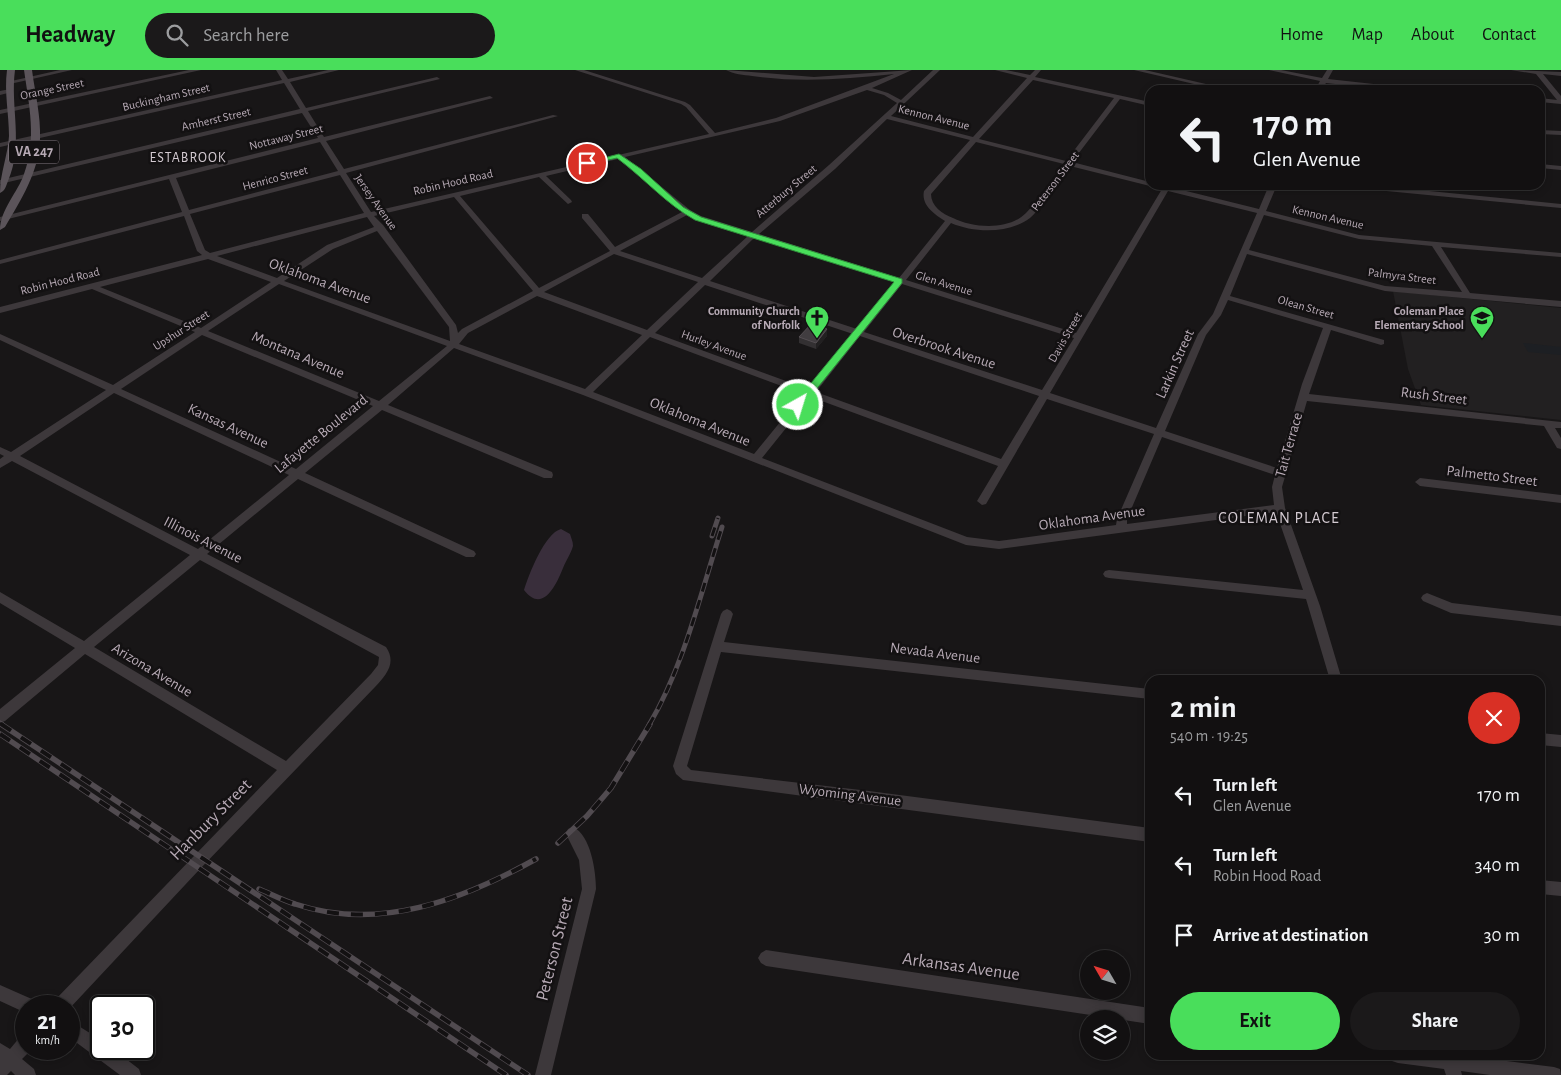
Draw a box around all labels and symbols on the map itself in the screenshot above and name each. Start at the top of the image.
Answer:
street label: Orange Street [19,76,85,102]
street label: Buckingham Street [121,81,211,113]
street label: Kennon Avenue [897,102,971,132]
street label: Amherst Street [180,105,252,133]
street label: Nottaway Street [248,122,325,153]
road number: VA 247 [9,140,59,164]
pin [566,142,608,184]
street label: Peterson Street [1029,149,1081,213]
district label: ESTABROOK [150,151,226,165]
street label: Atterbury Street [753,162,819,221]
street label: Henrico Street [241,163,309,192]
street label: Robin Hood Road [412,167,494,197]
street label: Jersey Avenue [352,172,400,233]
street label: Kennon Avenue [1291,203,1365,231]
street label: Oklahoma Avenue [267,256,373,306]
street label: Robin Hood Road [19,265,101,297]
street label: Palmyra Street [1367,266,1437,287]
street label: Glen Avenue [914,269,974,297]
street label: Olean Street [1276,293,1336,321]
place label: Community Church of Norfolk [708,305,800,331]
church icon: Community Church of Norfolk [804,305,830,339]
place label: Coleman Place Elementary School [1374,305,1464,332]
school or university icon: Coleman Place Elementary School [1469,305,1495,339]
street label: Upshur Street [151,307,211,353]
street label: Davis Street [1046,310,1084,364]
street label: Overbrook Avenue [891,324,998,372]
street label: Larkin Street [1153,327,1197,401]
street label: Hurley Avenue [679,328,748,363]
street label: Montana Avenue [250,329,347,381]
position arrow [771,378,823,430]
street label: Rush Street [1400,384,1468,408]
street label: Lafayette Boulevard [272,392,371,476]
street label: Oklahoma Avenue [648,395,753,449]
street label: Kansas Avenue [185,401,271,451]
street label: Tait Terrace [1273,411,1305,479]
street label: Palmetto Street [1446,463,1539,489]
street label: Oklahoma Avenue [1038,503,1146,533]
district label: COLEMAN PLACE [1218,510,1340,526]
street label: Illinois Avenue [161,514,245,566]
street label: Arizona Avenue [109,640,195,700]
street label: Nevada Avenue [889,640,981,666]
street label: Hanbury Street [167,776,255,864]
street label: Wyoming Avenue [798,781,902,809]
street label: Peterson Street [533,895,577,1003]
street label: Arkansas Avenue [901,950,1021,984]
north arrow [1080,950,1130,1000]
speed limit sign: 30 [90,995,155,1060]

